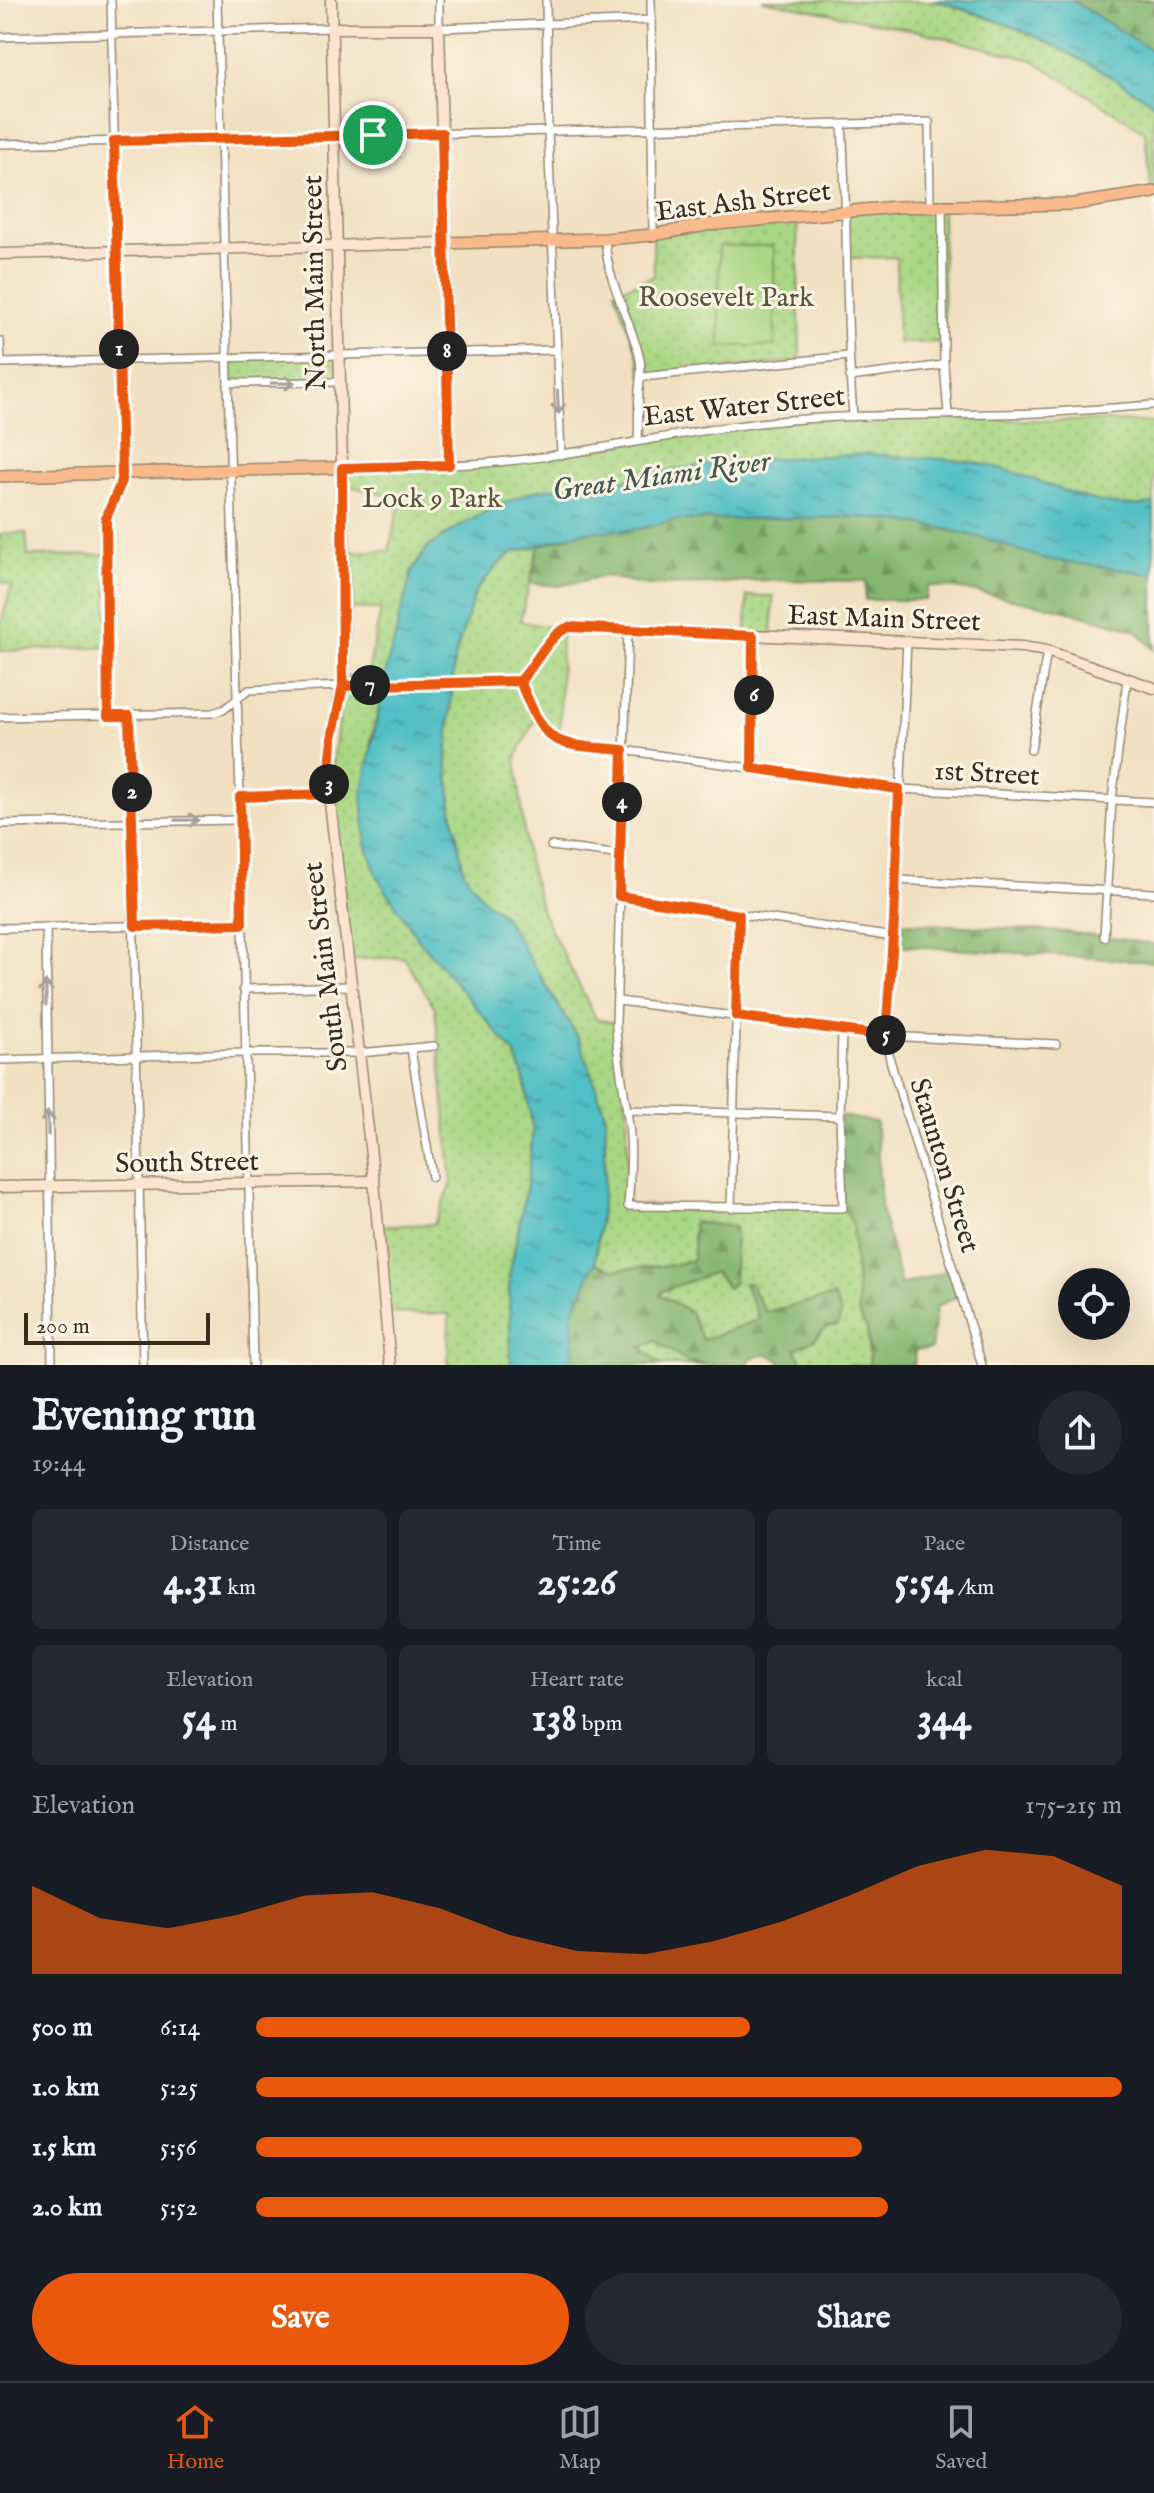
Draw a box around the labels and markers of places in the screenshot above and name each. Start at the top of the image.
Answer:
pin [339,101,407,169]
pin: 1 [99,329,139,369]
pin: 8 [427,331,467,371]
pin: 7 [350,665,390,705]
pin: 6 [734,675,774,715]
pin: 3 [309,764,349,804]
pin: 2 [112,772,152,812]
pin: 4 [602,782,642,822]
pin: 5 [866,1015,906,1055]

